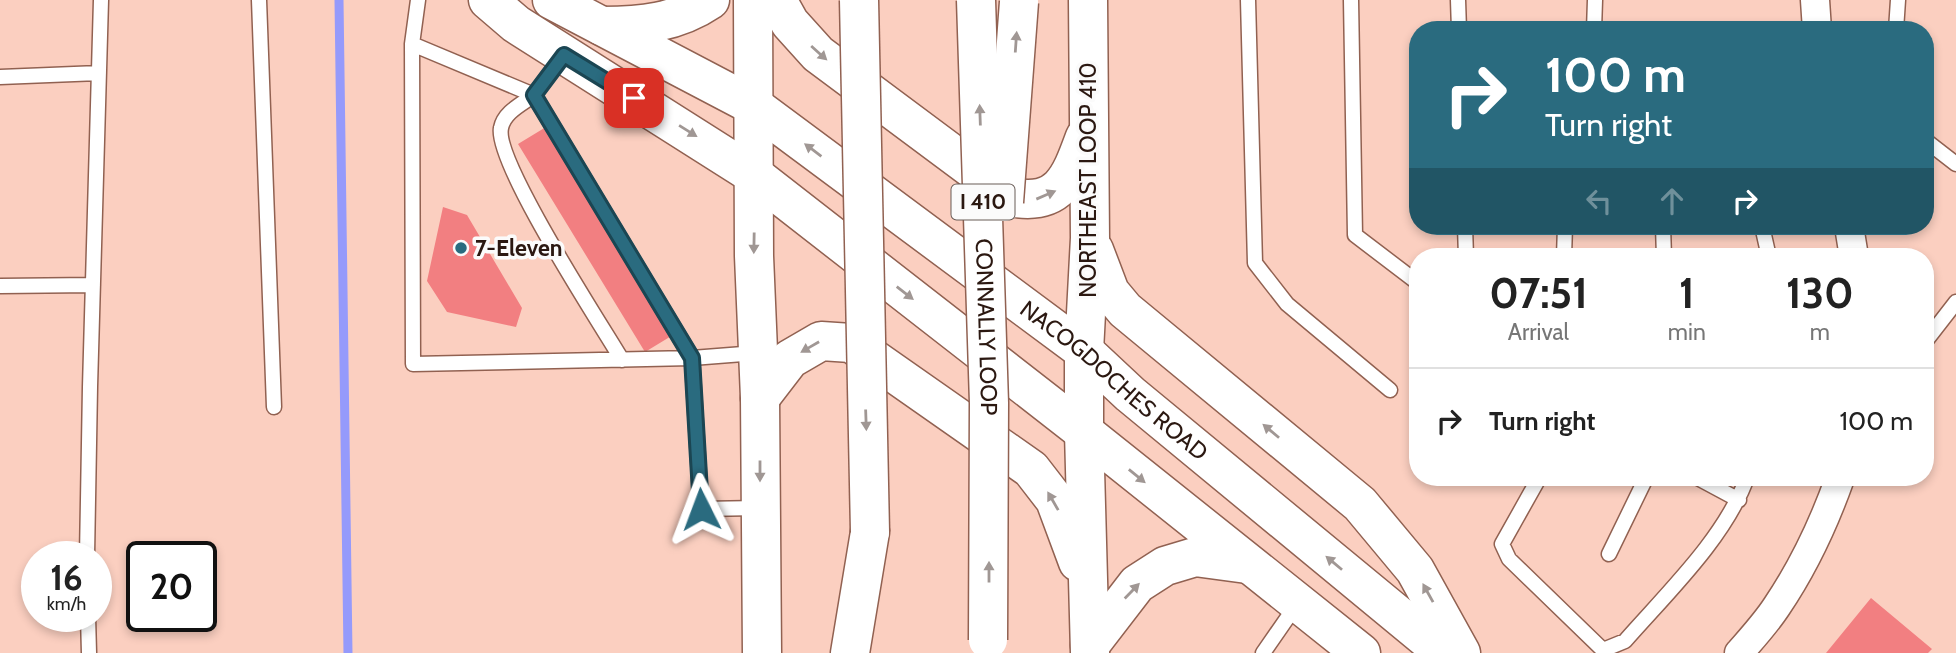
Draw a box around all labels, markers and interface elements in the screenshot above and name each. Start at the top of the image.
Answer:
one-way arrow [1011,31,1022,53]
one-way arrow [810,45,827,61]
text: 100 m [1545,45,1686,104]
icon: right [1430,49,1521,140]
street label: NORTHEAST LOOP 410 [1074,62,1102,298]
pin [604,68,664,128]
icon: arrive [615,79,653,117]
one-way arrow [974,103,986,125]
text: Turn right [1545,105,1672,144]
one-way arrow [678,125,697,138]
one-way arrow [804,142,822,157]
icon: left [1580,182,1618,220]
icon: ahead [1653,182,1691,220]
icon: right [1726,182,1764,220]
road number: I 410 [951,184,1014,220]
one-way arrow [1036,189,1057,200]
one-way arrow [748,233,760,255]
place label: 7-Eleven [475,234,562,262]
street label: CONNALLY LOOP [970,238,1003,415]
marker: 7-Eleven [453,240,469,256]
text: 07:51 [1489,267,1588,319]
text: 1 [1679,267,1695,319]
text: 130 [1786,267,1854,319]
one-way arrow [895,285,913,300]
street label: NACOGDOCHES ROAD [1015,294,1214,466]
text: Arrival [1508,318,1569,346]
text: min [1668,318,1706,346]
text: m [1810,318,1830,346]
one-way arrow [801,341,820,353]
icon: right [1430,402,1468,440]
text: Turn right [1489,405,1595,437]
text: 100 m [1840,405,1913,437]
one-way arrow [861,409,872,431]
one-way arrow [1263,424,1280,439]
one-way arrow [754,460,766,482]
one-way arrow [1127,468,1145,483]
position arrow [664,472,738,546]
one-way arrow [1047,492,1059,511]
speed limit sign: 20 [126,541,217,632]
text: 16 [50,556,83,599]
one-way arrow [1326,556,1343,571]
one-way arrow [983,561,994,583]
one-way arrow [1123,583,1139,600]
one-way arrow [1422,584,1434,603]
text: km/h [47,593,86,615]

